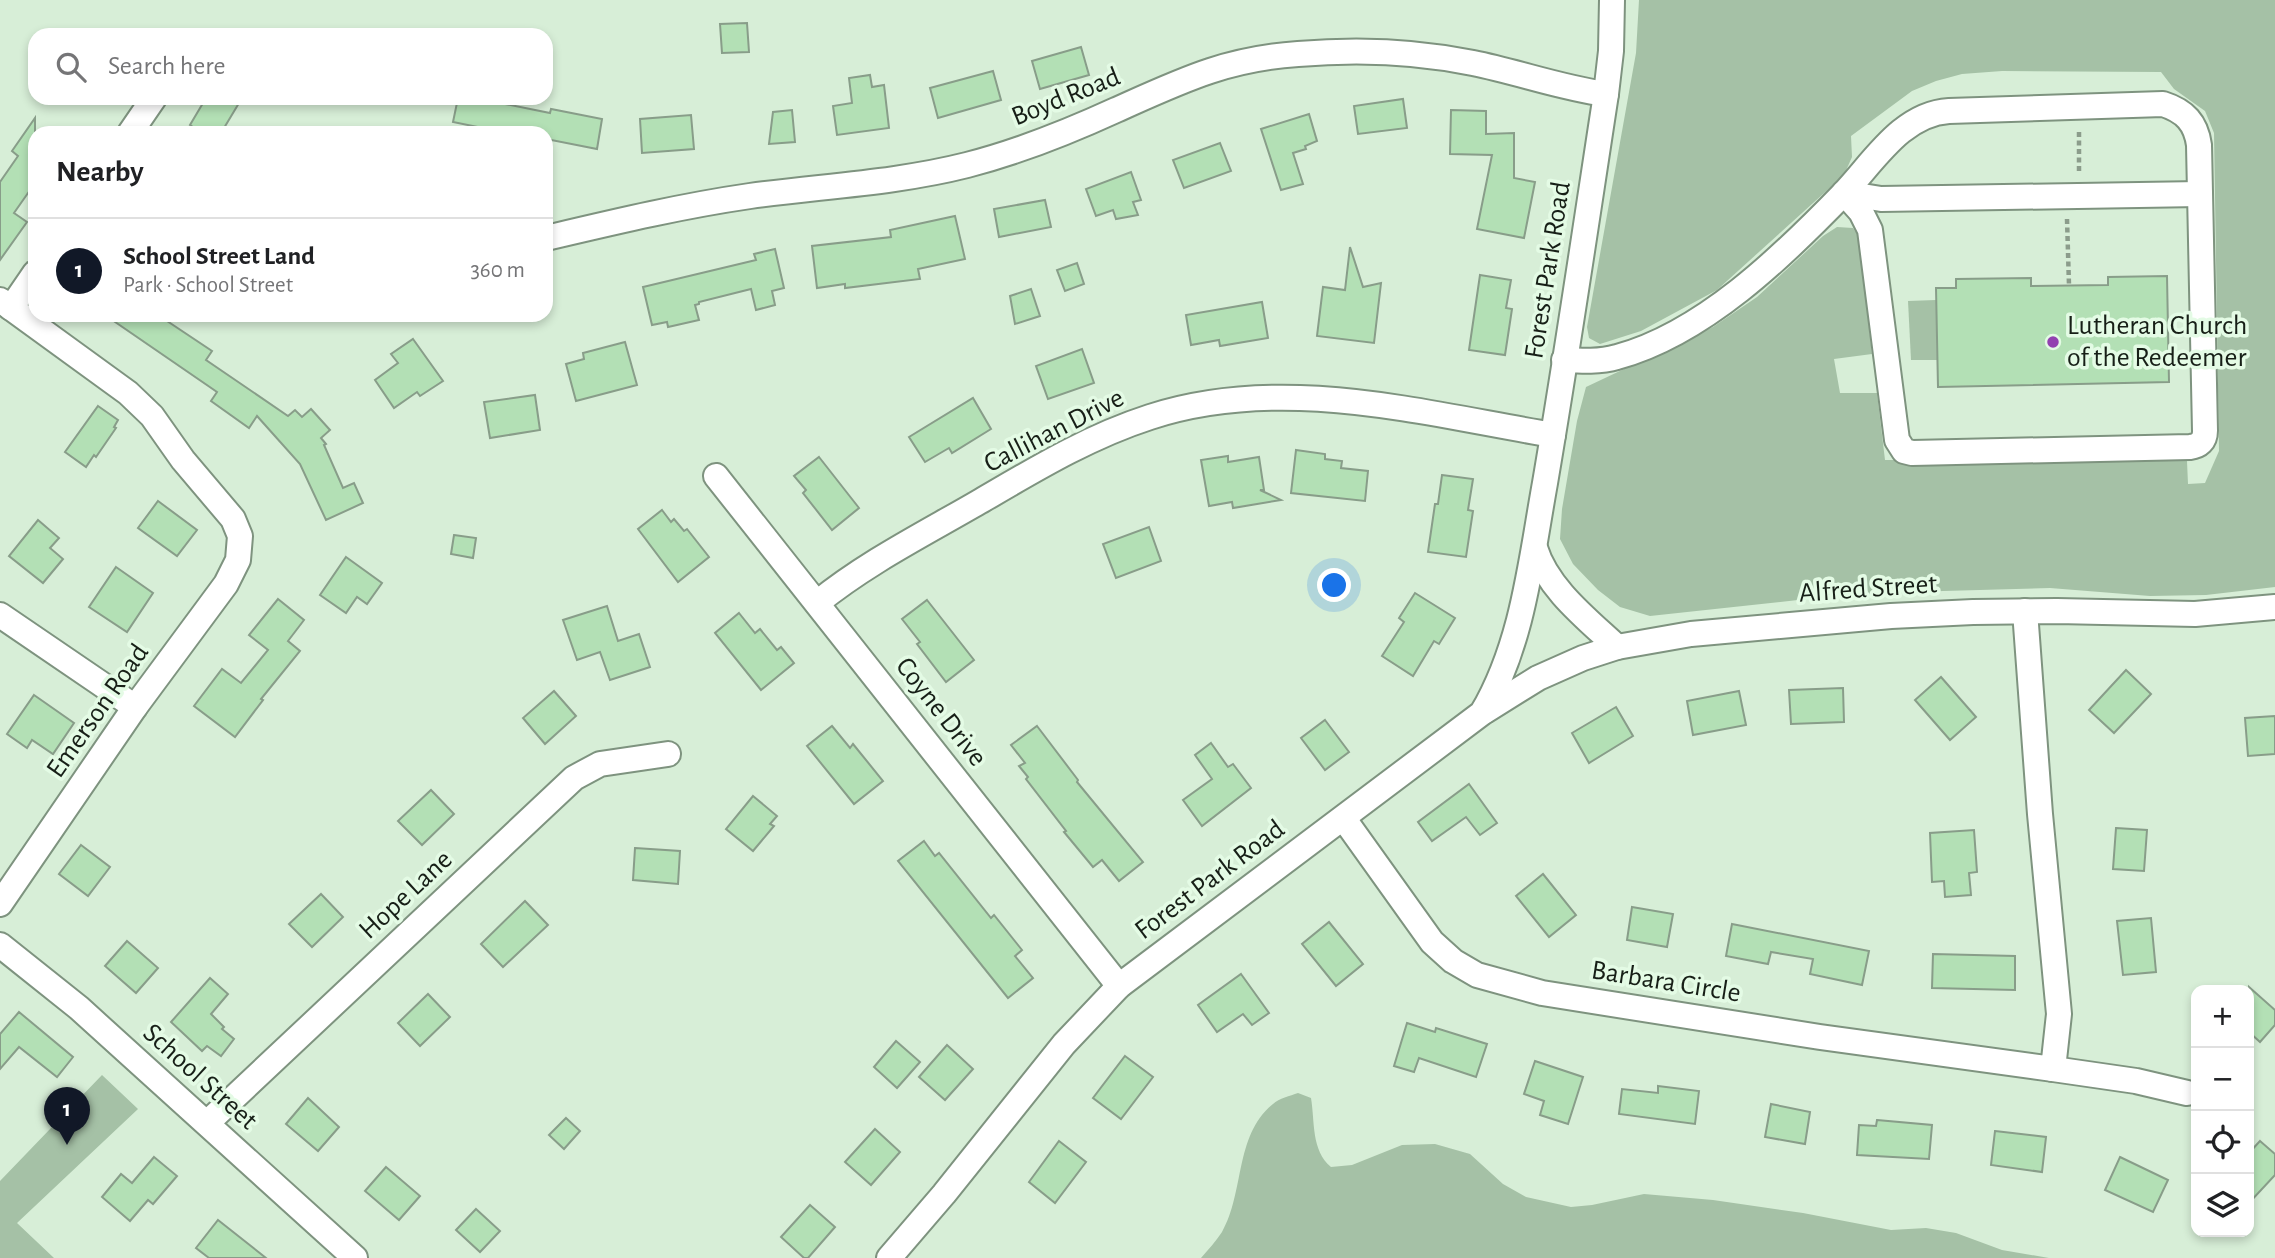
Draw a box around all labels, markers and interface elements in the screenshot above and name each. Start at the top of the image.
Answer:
search box [28,28,553,105]
icon: search [52,48,90,86]
text: Search here [108,53,226,79]
street label: Boyd Road [1008,63,1124,131]
text: Nearby [56,157,144,187]
street label: Forest Park Road [1520,179,1576,361]
text: School Street Land [123,243,315,269]
text: 1 [75,259,83,282]
text: 360 m [470,259,525,282]
text: Park · School Street [123,274,293,297]
place label: Lutheran Church of the Redeemer [2067,312,2247,372]
marker: Lutheran Church of the Redeemer [2045,334,2061,350]
street label: Callihan Drive [980,384,1128,478]
your location [1317,568,1351,602]
street label: Alfred Street [1798,570,1938,608]
street label: Emerson Road [42,639,154,783]
street label: Coyne Drive [890,652,992,772]
street label: Forest Park Road [1130,815,1290,945]
street label: Hope Lane [354,845,458,945]
street label: Barbara Circle [1589,956,1743,1008]
map controls [2191,985,2254,1237]
button: + [2191,985,2254,1048]
street label: School Street [138,1019,263,1135]
button: − [2191,1048,2254,1111]
pin: 1 [44,1087,90,1145]
button: locate [2191,1111,2254,1174]
button: layers [2191,1174,2254,1237]

